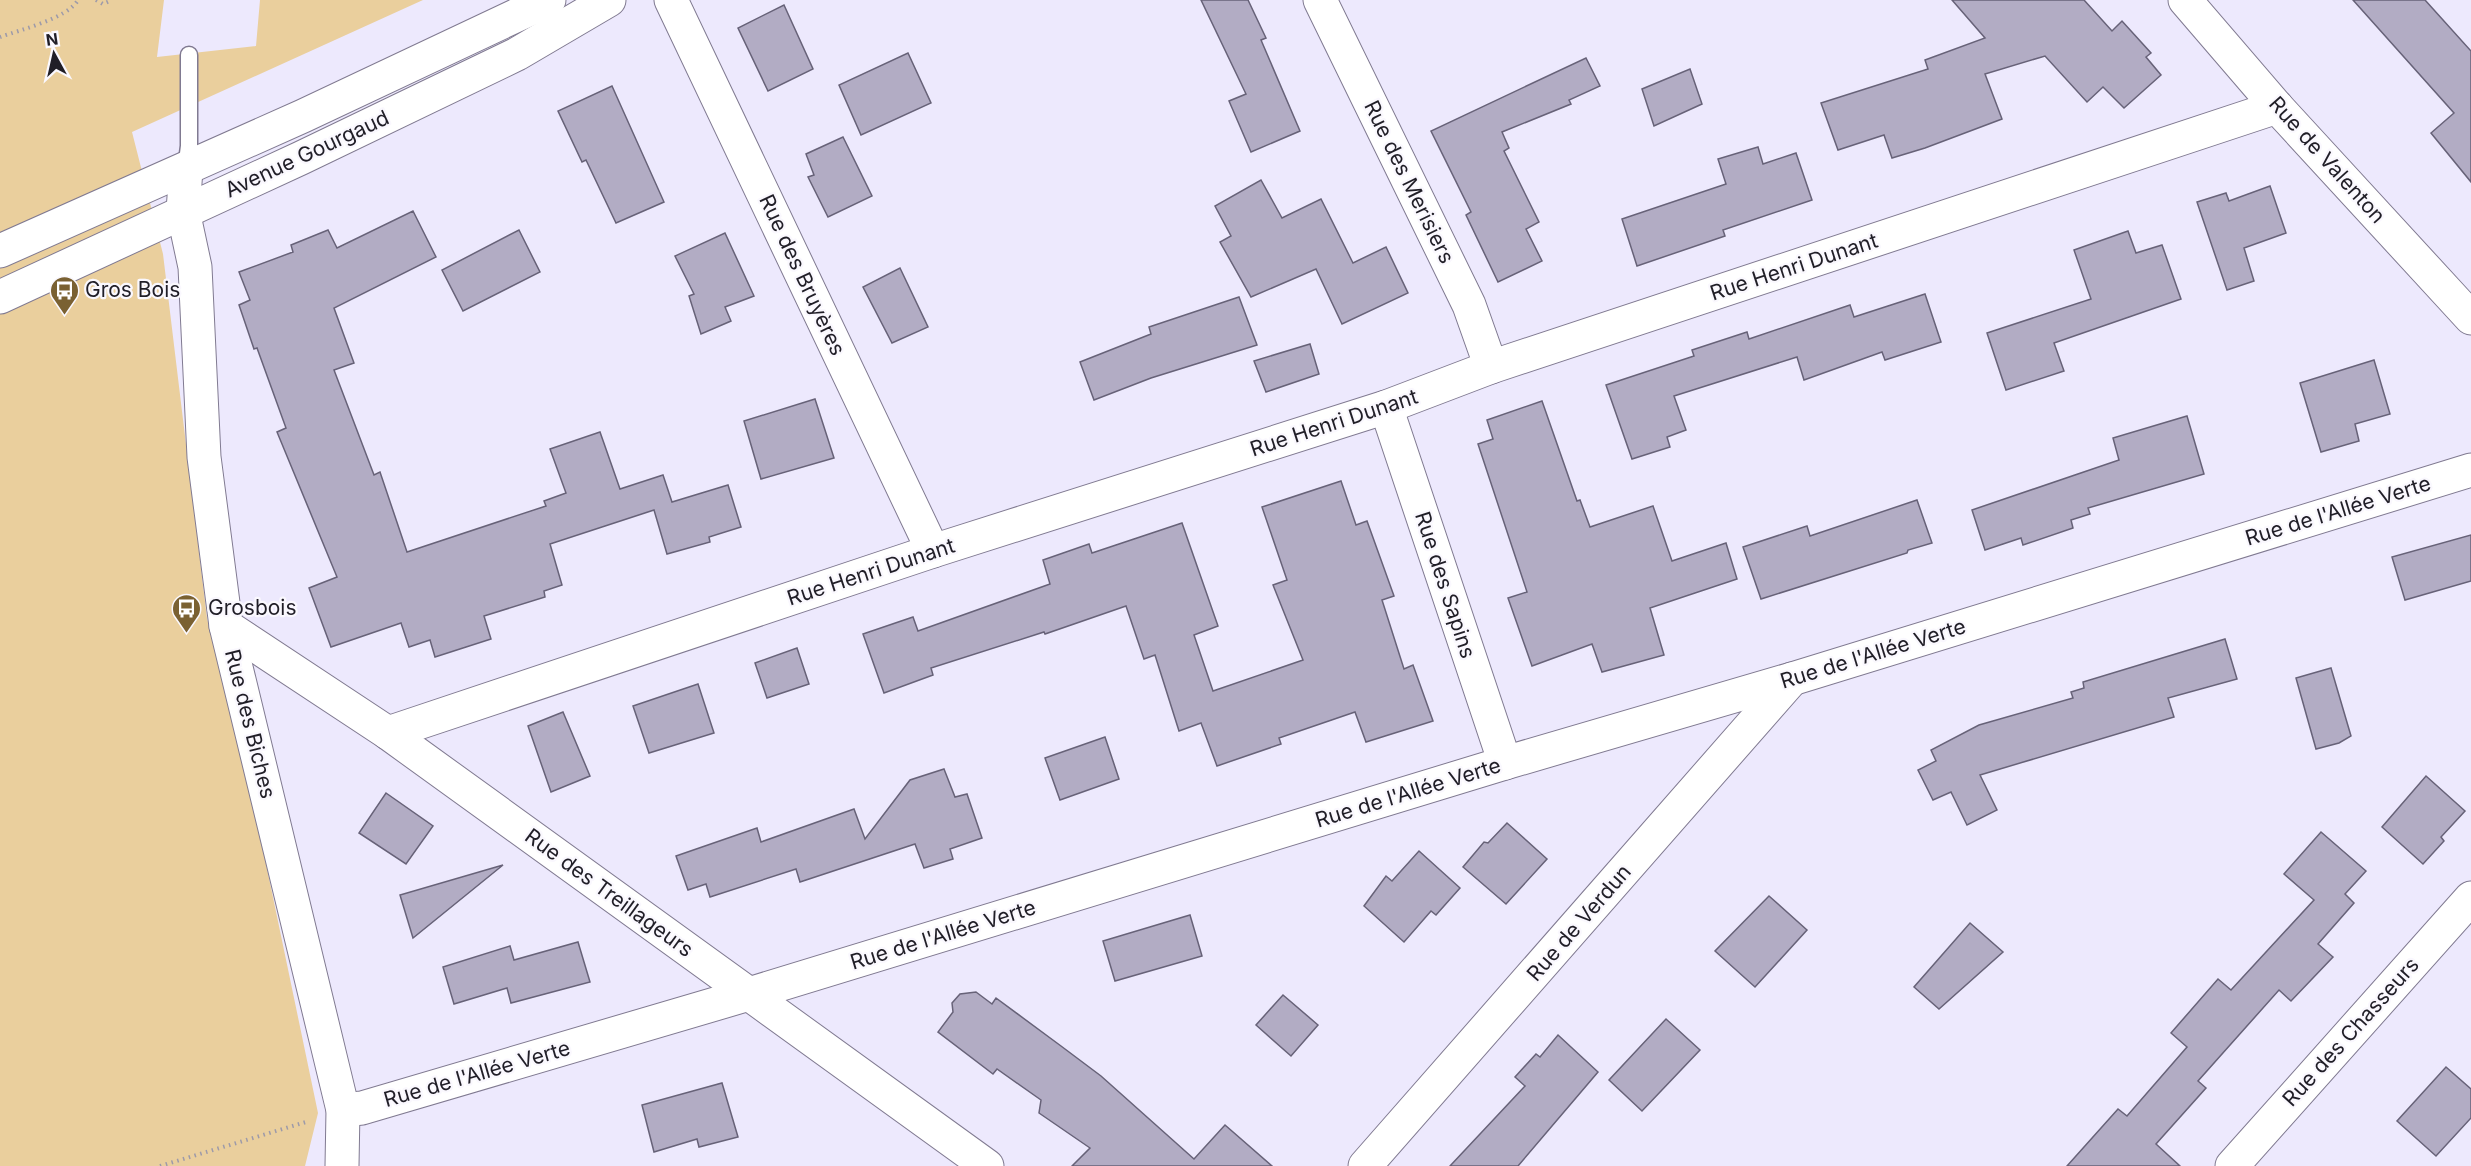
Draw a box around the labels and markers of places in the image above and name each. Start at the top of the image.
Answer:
bus stop icon: Gros Bois [48,274,80,316]
place label: Gros Bois [85,277,180,302]
bus stop icon: Grosbois [171,592,203,634]
place label: Grosbois [208,595,297,620]

